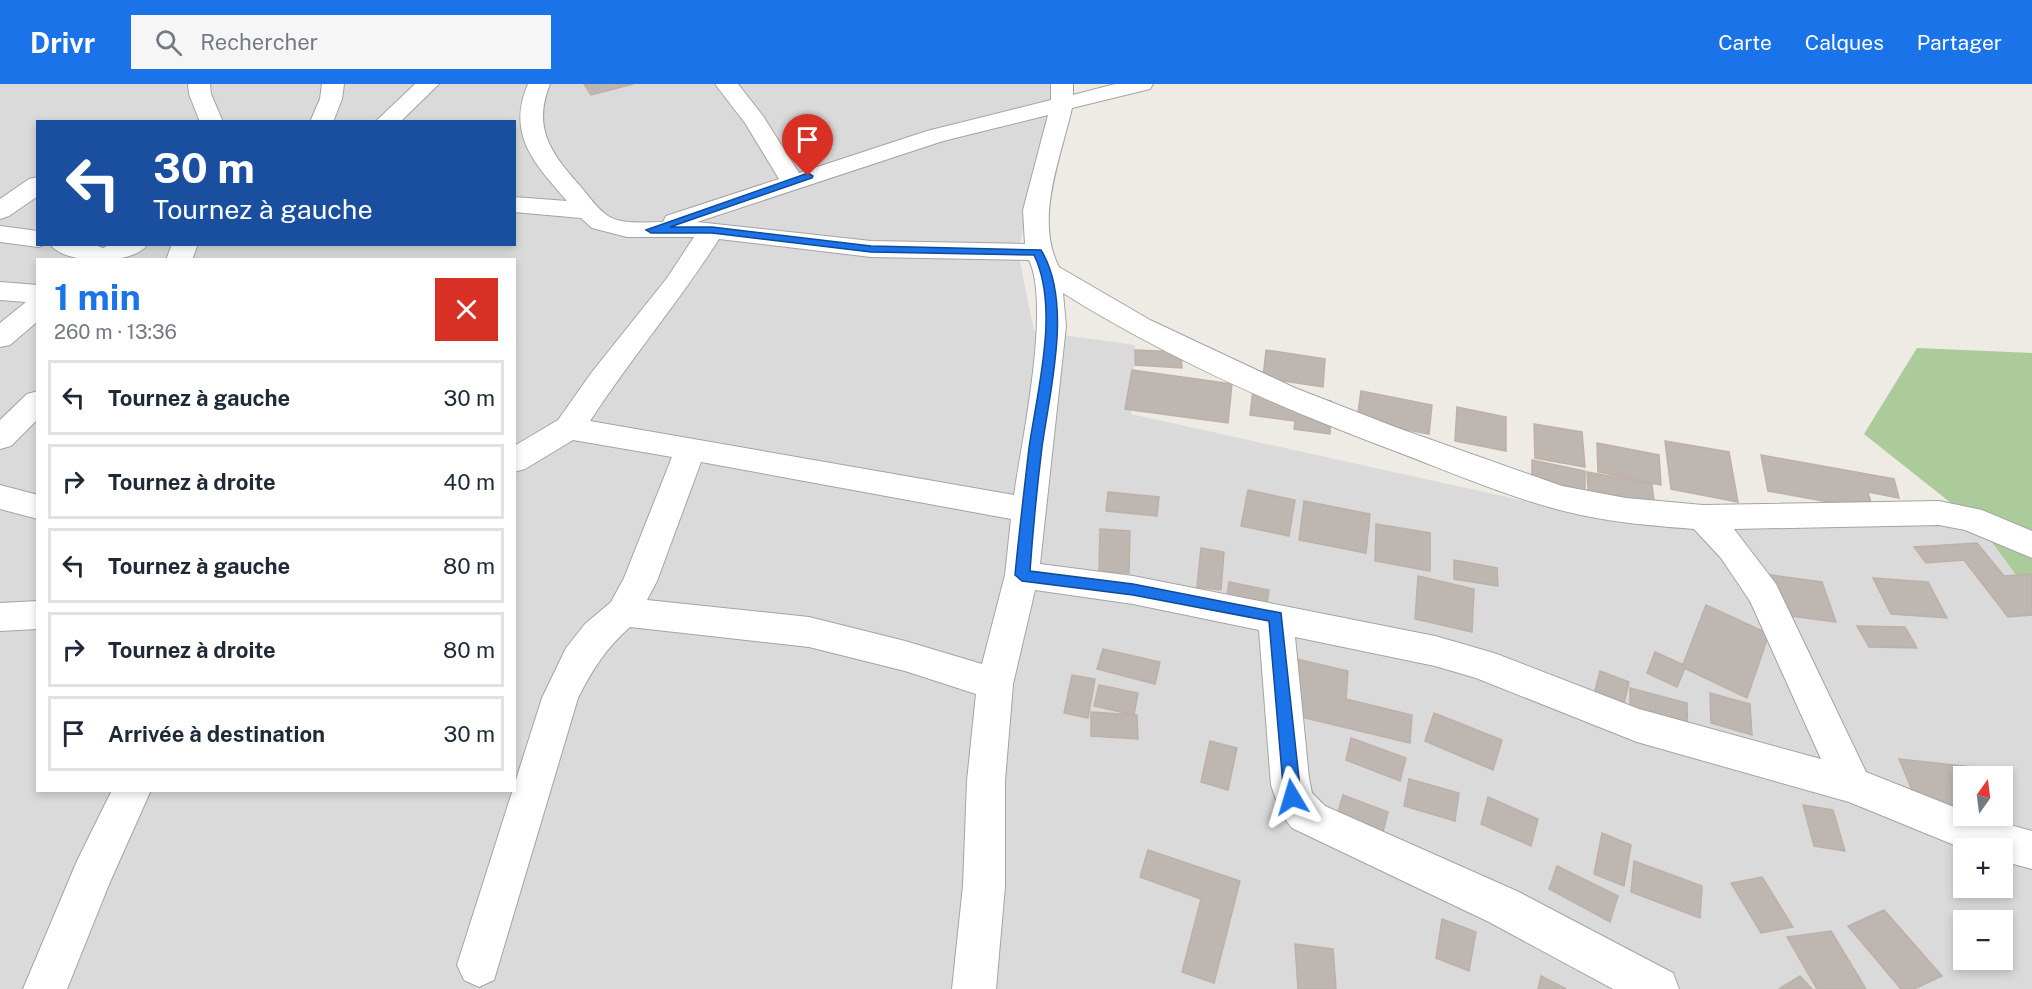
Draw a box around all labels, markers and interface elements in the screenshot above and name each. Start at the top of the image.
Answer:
search box [131,15,551,69]
text: Drivr [30,26,95,59]
icon: search [152,26,185,59]
text: Rechercher [200,29,318,55]
text: Carte [1718,30,1772,55]
text: Calques [1805,30,1884,55]
text: Partager [1917,30,2002,55]
pin [782,114,833,176]
icon: arrive [791,123,824,156]
text: 30 m [153,143,255,192]
icon: left [54,144,132,222]
text: Tournez à gauche [153,193,373,225]
text: 1 min [54,276,141,318]
button: close [435,278,498,341]
text: 260 m · 13:36 [54,320,177,344]
icon: left [57,381,90,414]
text: Tournez à gauche [108,385,290,411]
text: 30 m [443,385,495,411]
icon: right [57,465,90,498]
text: Tournez à droite [108,469,276,495]
text: 40 m [443,469,495,495]
icon: left [57,549,90,582]
text: Tournez à gauche [108,553,290,579]
text: 80 m [443,553,495,579]
icon: right [57,633,90,666]
text: Tournez à droite [108,637,276,663]
text: 80 m [443,637,495,663]
icon: arrive [57,717,90,750]
text: Arrivée à destination [108,721,325,747]
text: 30 m [443,721,495,747]
position arrow [1260,765,1324,829]
north arrow [1953,766,2013,826]
map controls [1953,766,2013,970]
button: + [1953,838,2013,898]
button: − [1953,910,2013,970]

